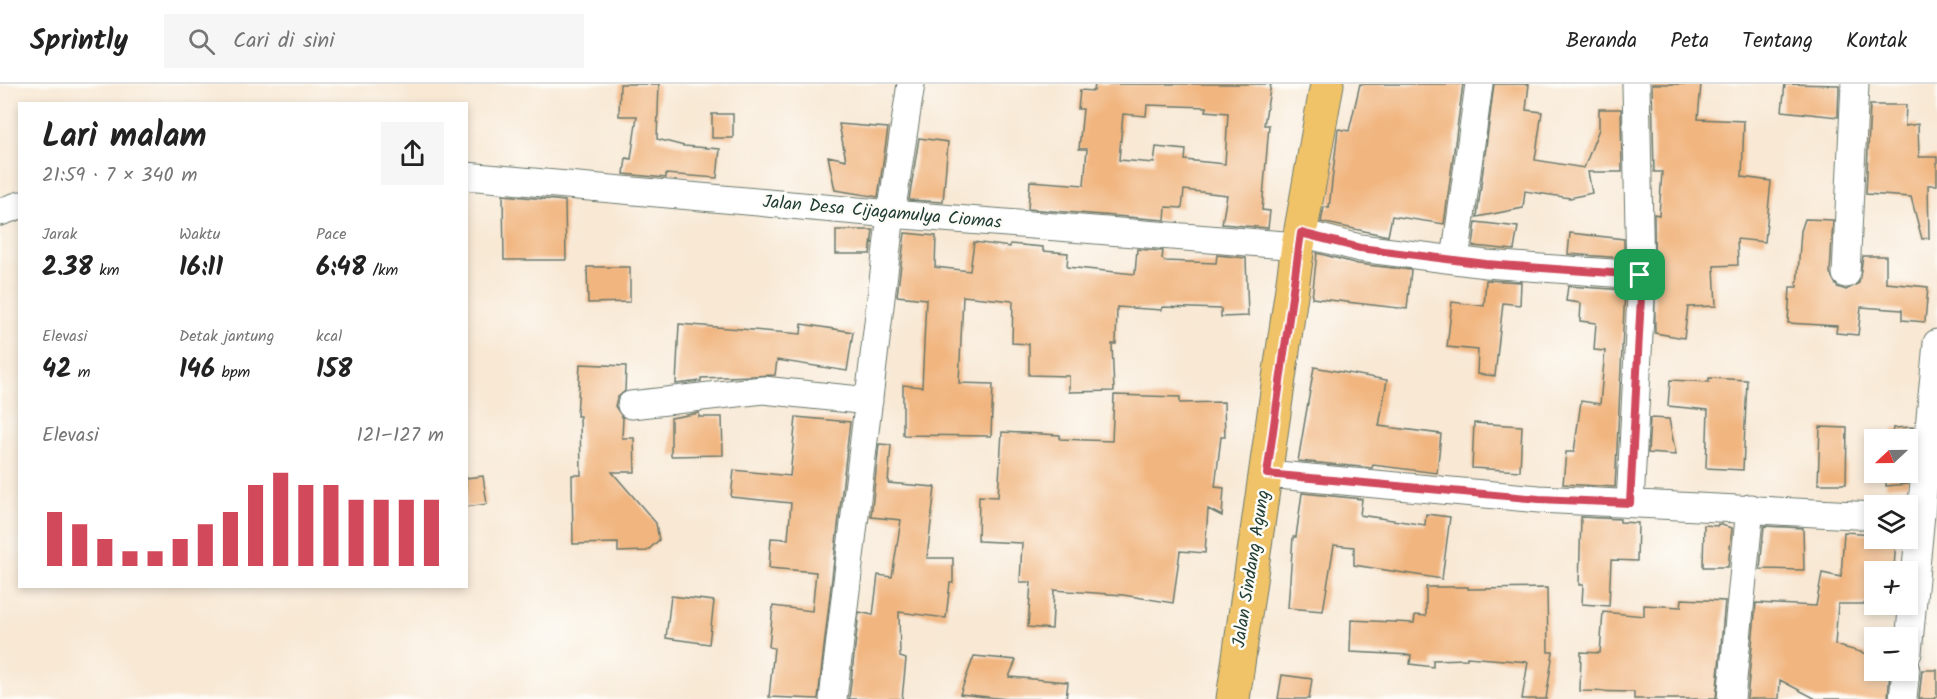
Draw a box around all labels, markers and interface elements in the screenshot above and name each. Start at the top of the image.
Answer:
search box [164,14,584,68]
text: Sprintly [30,19,128,64]
text: Cari di sini [233,24,335,59]
icon: search [185,25,218,58]
text: Beranda [1566,25,1637,58]
text: Peta [1670,25,1709,58]
text: Tentang [1742,25,1813,58]
text: Kontak [1846,25,1907,58]
text: Lari malam [42,111,207,164]
button: share [381,122,444,185]
text: 21:59 · 7 × 340 m [42,160,198,192]
street label: Jalan Desa Cijagamulya Ciomas [761,188,1003,238]
text: Jarak [42,222,77,247]
text: Waktu [179,222,220,247]
text: Pace [316,222,347,247]
text: 2.38 [42,247,93,289]
text: 16:11 [179,247,223,289]
text: 6:48 [316,247,366,289]
pin [1614,249,1665,300]
text: km [93,258,120,283]
text: /km [366,258,398,283]
icon: arrive [1623,258,1656,291]
text: Elevasi [42,324,87,349]
text: Detak jantung [179,324,274,349]
text: kcal [316,324,342,349]
text: 42 [42,349,71,391]
text: 146 [179,349,215,391]
text: 158 [316,349,352,391]
text: m [71,360,90,385]
text: bpm [215,360,250,385]
text: Elevasi [42,420,99,452]
text: 121–127 m [357,420,444,452]
north arrow [1864,429,1918,483]
map controls [1864,429,1918,681]
street label: Jalan Sindang Agung [1225,488,1279,650]
button: layers [1864,495,1918,549]
button: + [1864,561,1918,615]
button: − [1864,627,1918,681]

